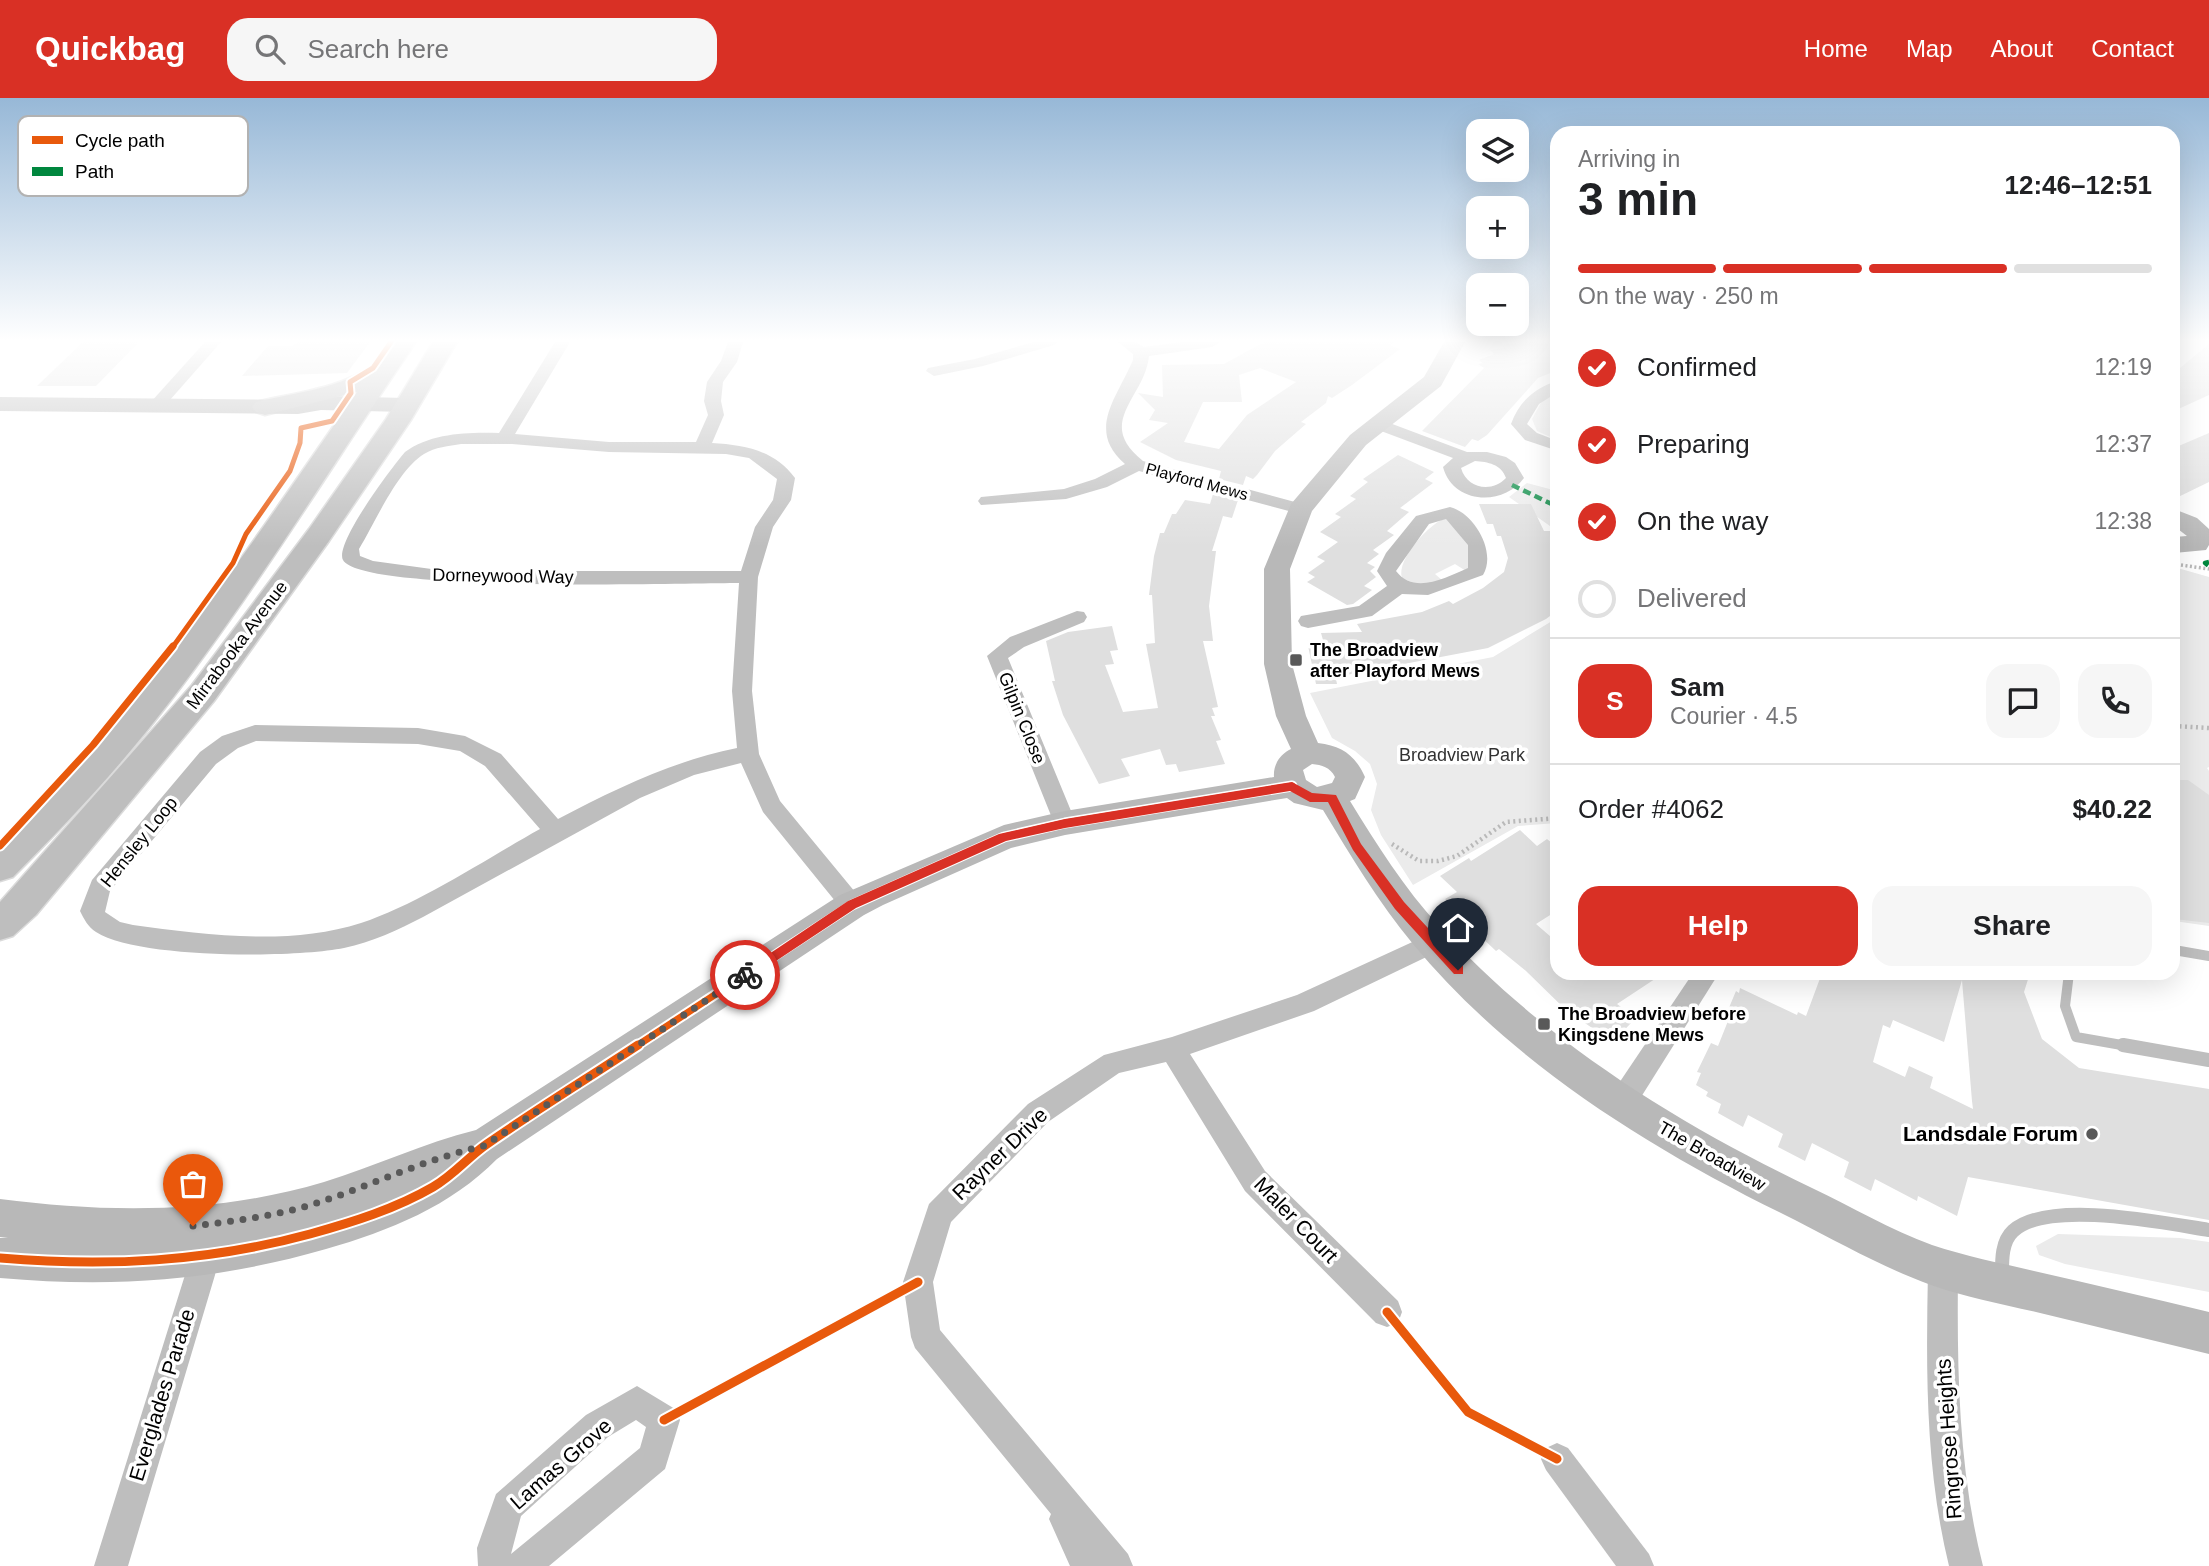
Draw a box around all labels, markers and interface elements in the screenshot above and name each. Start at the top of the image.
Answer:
search box [227,18,717,81]
text: Quickbag [35,30,185,67]
icon: search [251,30,289,68]
text: Search here [307,34,449,64]
text: Home [1804,35,1868,62]
text: Map [1906,35,1953,62]
text: About [1991,35,2053,62]
text: Contact [2091,35,2174,62]
legend [18,116,248,196]
map controls [1466,119,1529,336]
button: layers [1466,119,1529,182]
text: Cycle path [75,130,165,151]
text: Arriving in [1578,146,1680,172]
text: Path [75,161,114,182]
text: 12:46–12:51 [2005,170,2152,200]
text: 3 min [1578,173,1698,225]
button: + [1466,196,1529,259]
button: − [1466,273,1529,336]
text: On the way · 250 m [1578,283,1779,309]
icon: check [1578,349,1616,387]
text: Confirmed [1637,352,1757,382]
text: 12:19 [2094,354,2152,380]
icon: check [1578,426,1616,464]
text: Preparing [1637,429,1750,459]
text: 12:37 [2094,431,2152,457]
street label: Playford Mews [1144,460,1250,503]
icon: check [1578,503,1616,541]
text: On the way [1637,506,1769,536]
text: 12:38 [2094,508,2152,534]
street label: Dorneywood Way [432,565,574,587]
street label: Mirrabooka Avenue [182,577,292,713]
text: Delivered [1637,583,1747,613]
place label: The Broadview after Playford Mews [1310,640,1480,681]
marker: The Broadview after Playford Mews [1288,652,1304,668]
button: chat [1986,664,2060,738]
button: phone [2078,664,2152,738]
street label: Gilpin Close [995,669,1049,767]
text: Sam [1670,672,1725,702]
text: S [1606,686,1624,716]
text: Courier · 4.5 [1670,703,1798,729]
park label: Broadview Park [1399,745,1526,765]
street label: Hensley Loop [97,793,181,891]
text: Order #4062 [1578,794,1724,824]
text: $40.22 [2072,794,2152,824]
button: Help [1578,886,1858,966]
button: Share [1872,886,2152,966]
pin [1428,898,1488,970]
icon: home [1439,909,1477,947]
courier [710,940,780,1010]
icon: bike [726,956,764,994]
place label: The Broadview before Kingsdene Mews [1558,1004,1746,1045]
marker: The Broadview before Kingsdene Mews [1536,1016,1552,1032]
street label: Rayner Drive [948,1103,1052,1204]
street label: The Broadview [1655,1117,1770,1195]
place label: Landsdale Forum [1903,1122,2078,1145]
marker: Landsdale Forum [2084,1126,2100,1142]
pin [163,1154,223,1226]
icon: bag [174,1165,212,1203]
street label: Maler Court [1250,1172,1343,1267]
street label: Everglades Parade [124,1306,199,1484]
street label: Ringrose Heights [1931,1358,1966,1520]
street label: Lamas Grove [506,1414,616,1514]

